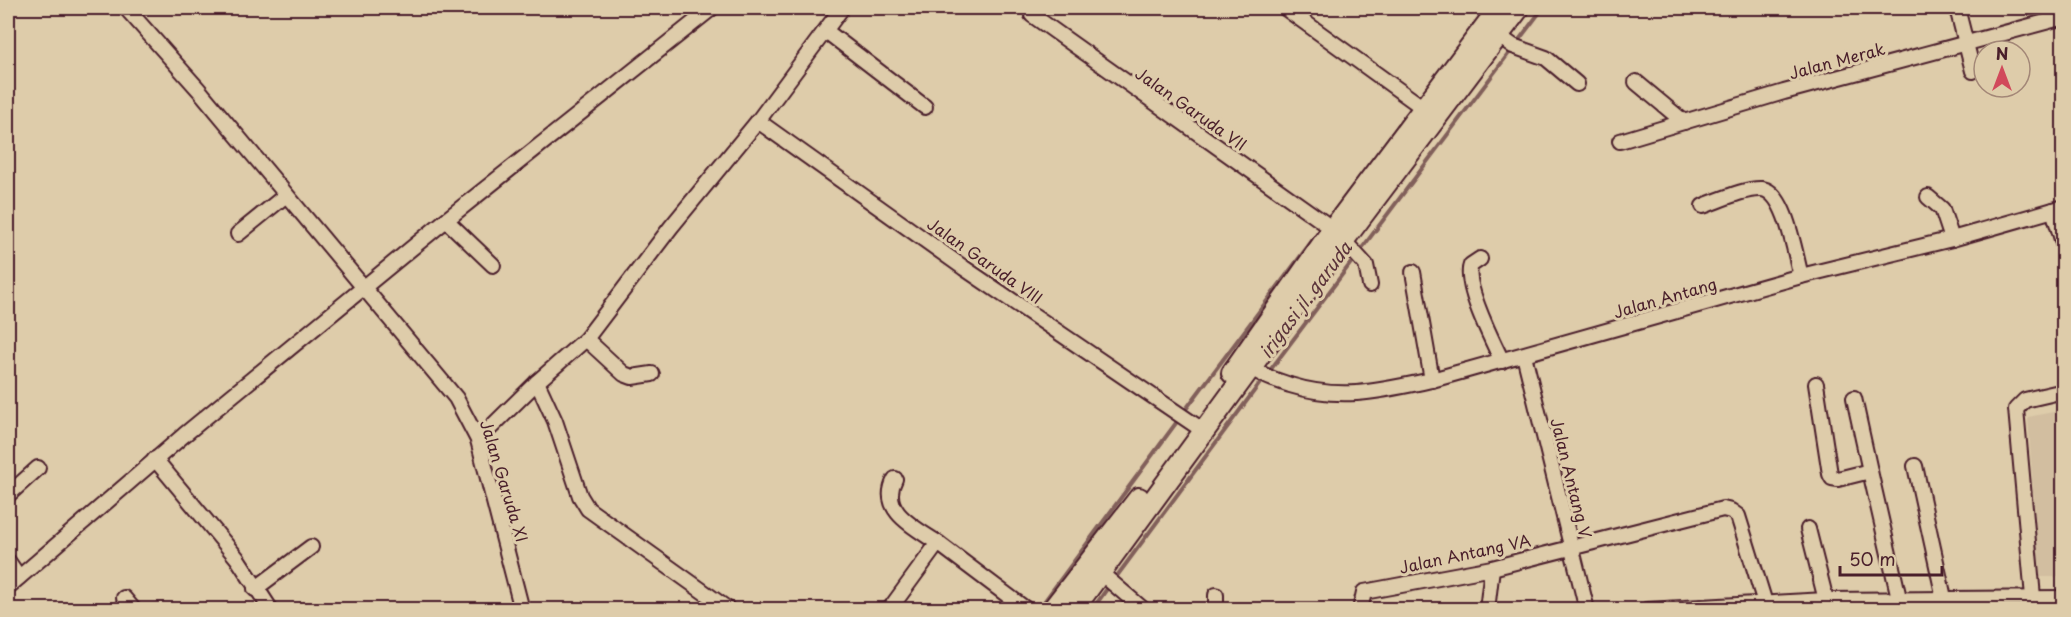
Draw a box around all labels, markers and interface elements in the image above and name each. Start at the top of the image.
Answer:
street label: Jalan Merak [1786,36,1888,84]
north arrow [1972,39,2032,99]
text: N [1996,41,2008,65]
street label: Jalan Garuda VII [1131,61,1252,156]
street label: Jalan Garuda VIII [923,211,1048,309]
water label: irigasi jl. garuda [1252,234,1358,363]
street label: Jalan Antang [1610,271,1719,323]
street label: Jalan Antang V [1545,415,1598,540]
street label: Jalan Garuda XI [475,417,535,545]
street label: Jalan Antang VA [1397,527,1533,579]
scale bar [1840,539,1942,577]
text: 50 m [1849,545,1896,572]

